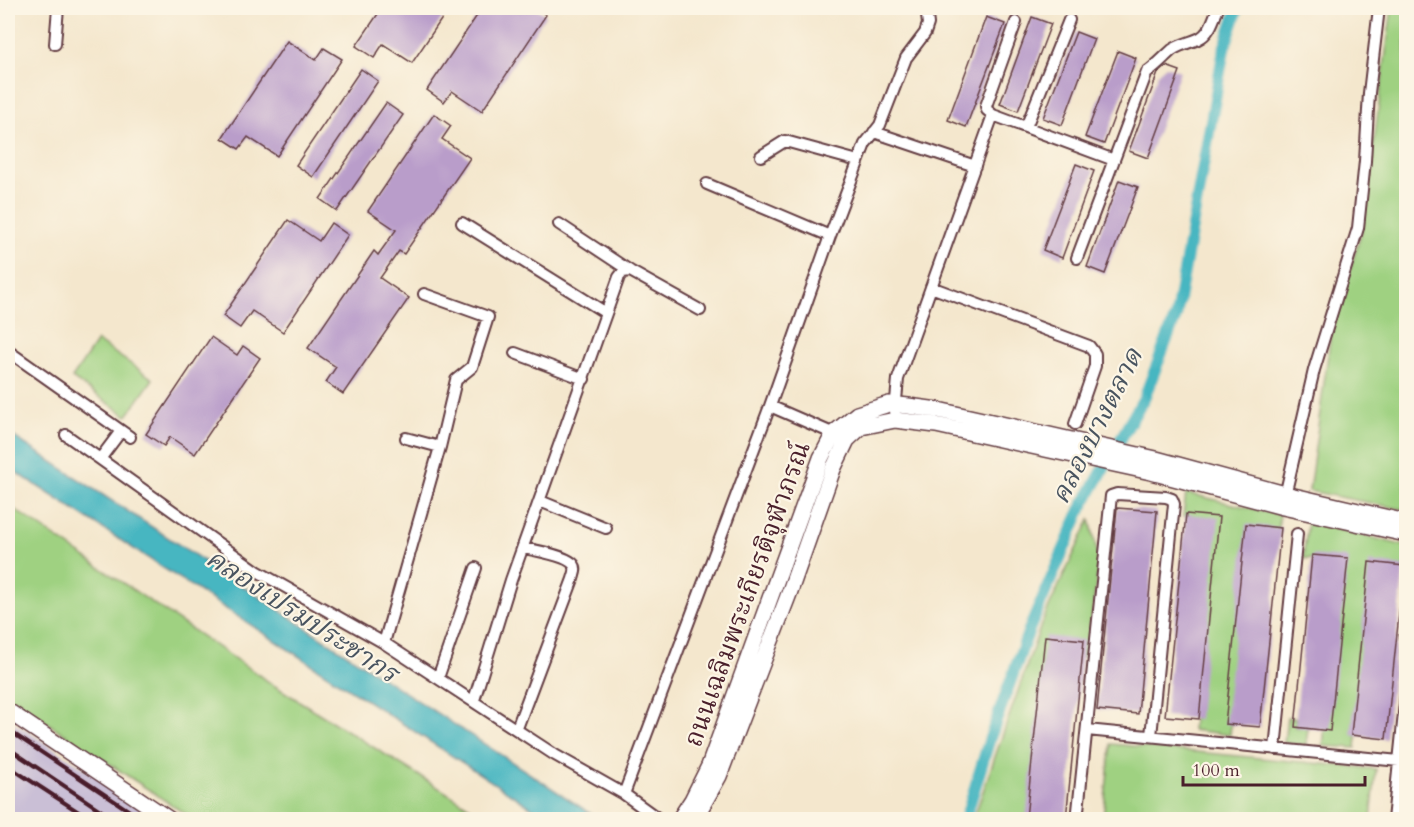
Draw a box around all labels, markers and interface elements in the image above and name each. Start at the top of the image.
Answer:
water label: คลองบางตลาด [1042,341,1152,510]
street label: ถนนเฉลิมพระเกียรติจุฬาภรณ์ [675,436,819,752]
water label: คลองเปรมประชากร [199,540,407,693]
scale bar [1183,749,1364,787]
text: 100 m [1192,758,1240,783]

